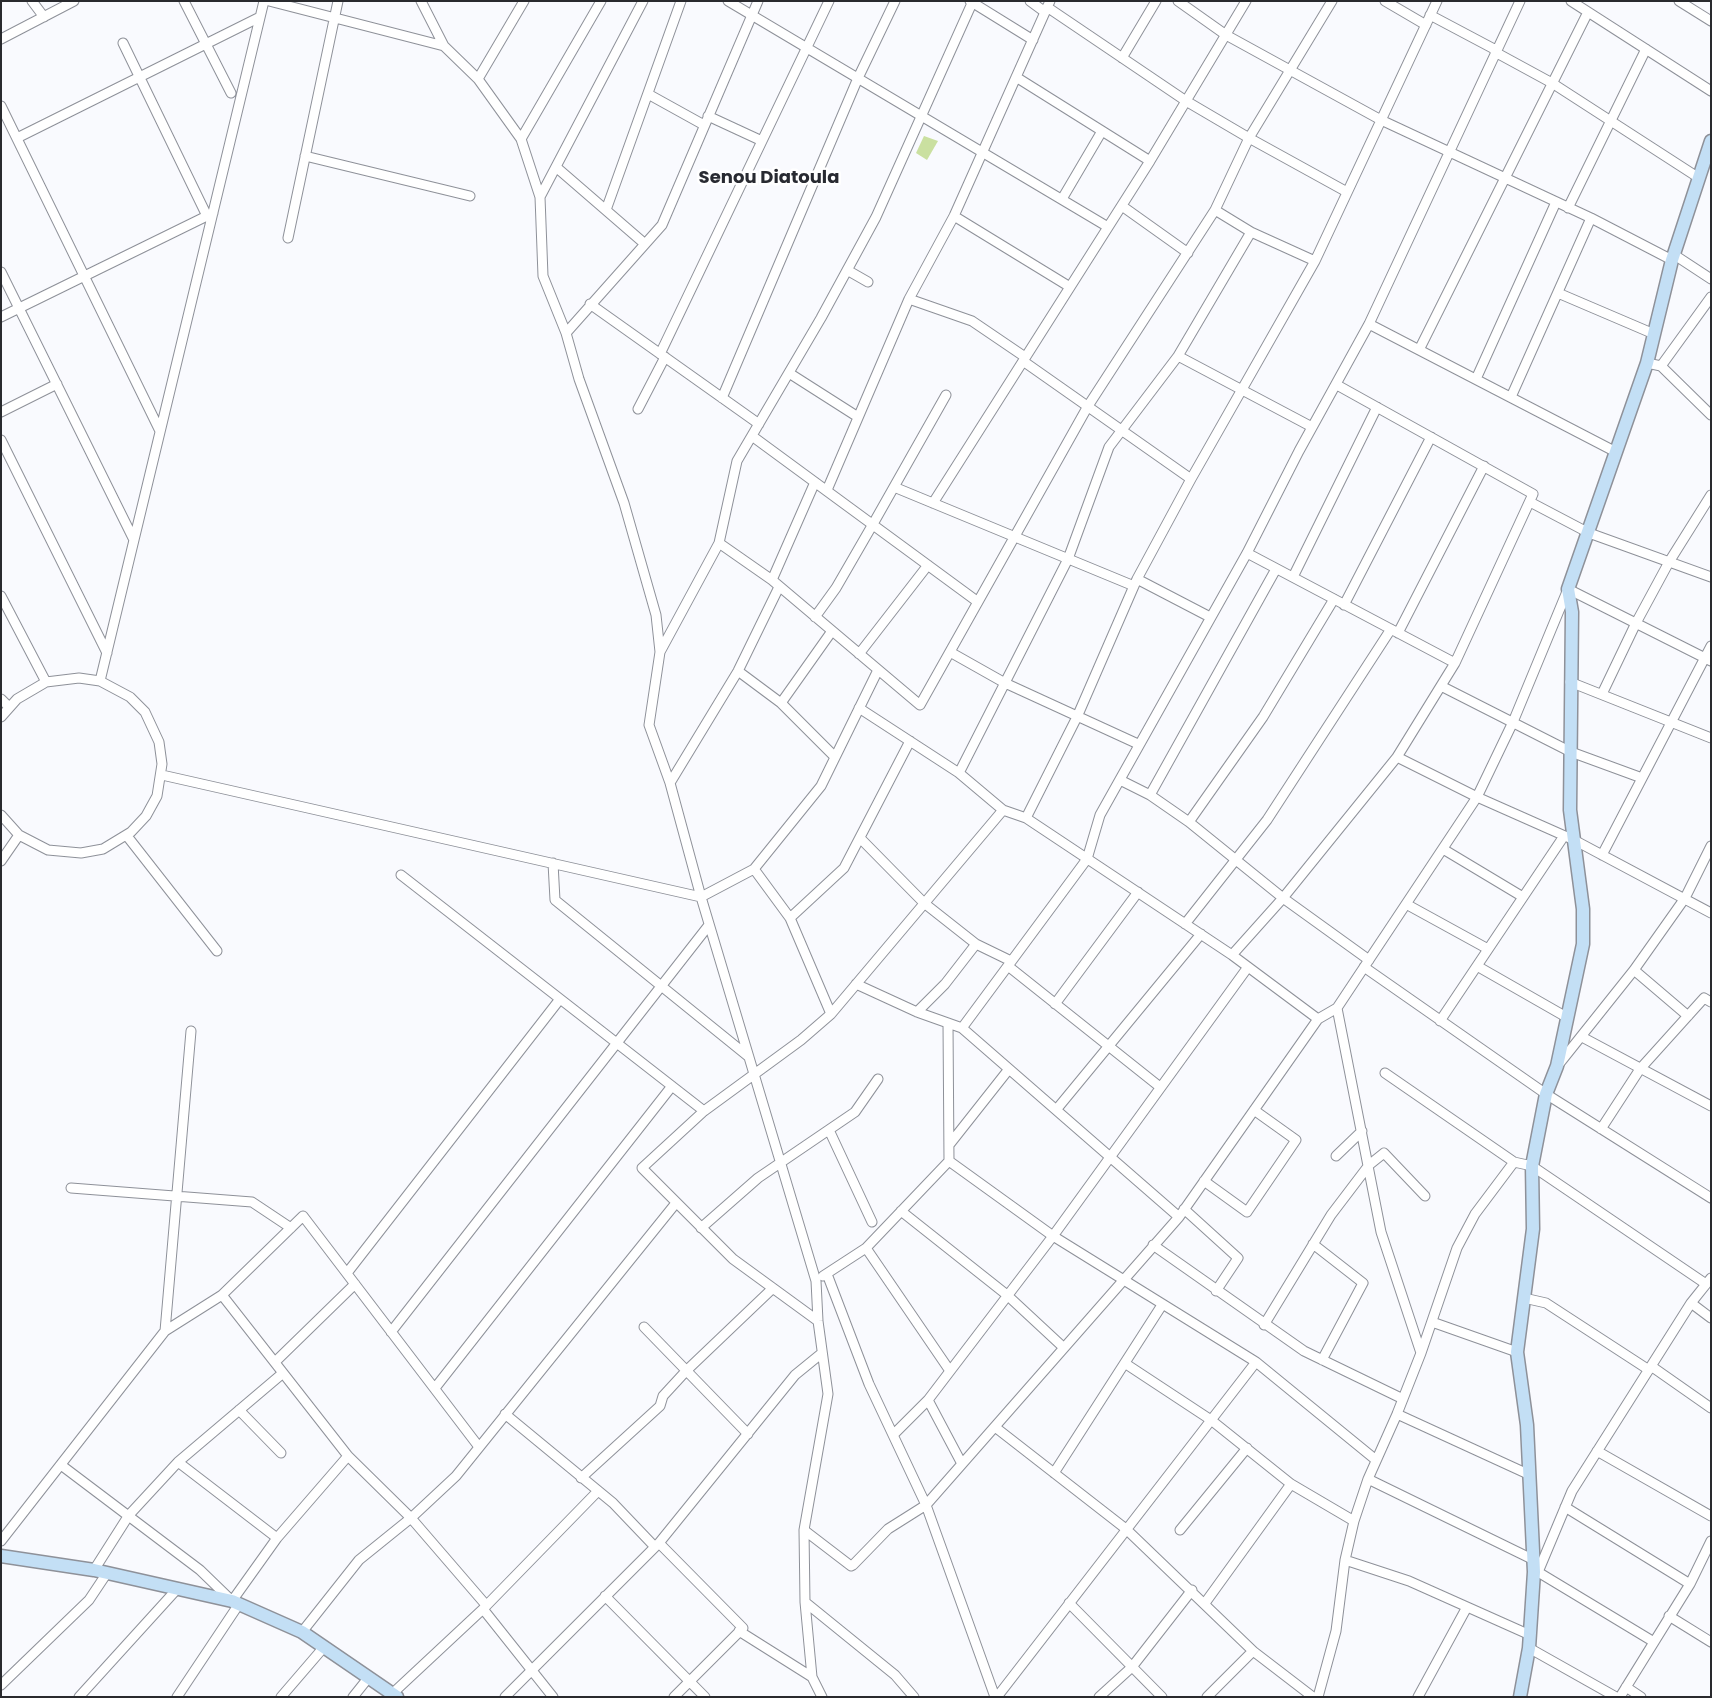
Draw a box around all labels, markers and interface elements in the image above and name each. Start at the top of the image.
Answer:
district label: Senou Diatoula [699,167,839,189]

